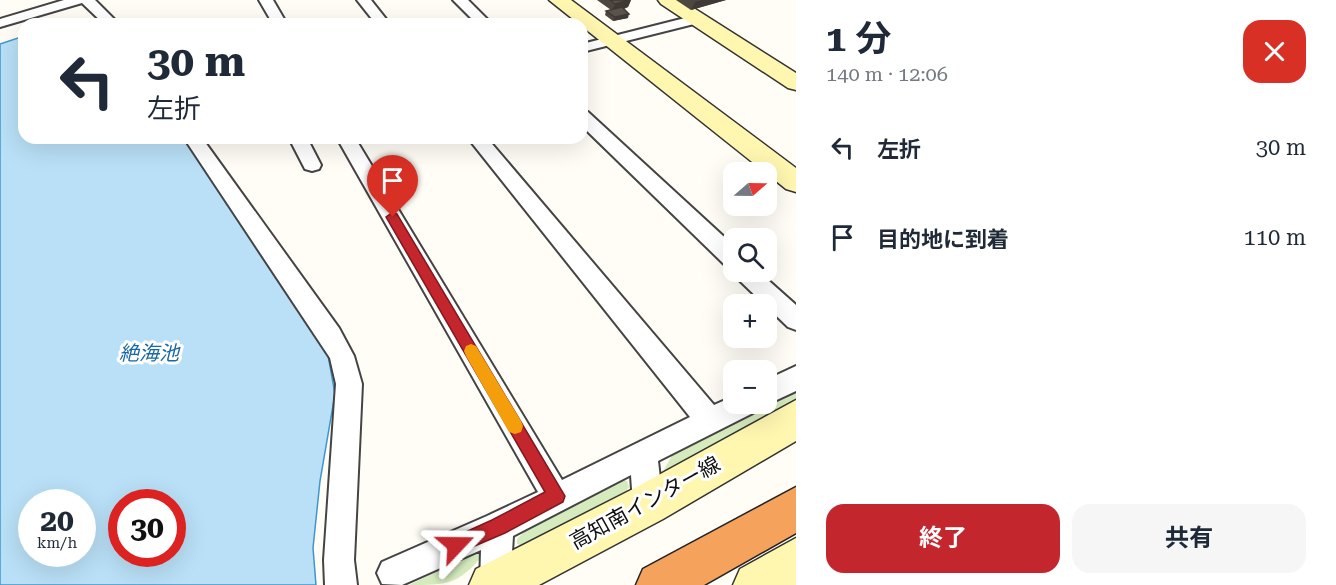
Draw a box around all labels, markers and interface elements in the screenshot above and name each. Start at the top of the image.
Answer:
text: 1 分 [826,18,891,60]
button: close [1243,20,1306,83]
text: 30 m [147,37,245,86]
icon: left [48,42,126,120]
text: 140 m · 12:06 [826,62,948,86]
text: 左折 [147,93,201,125]
icon: left [826,131,859,164]
text: 30 m [1256,135,1306,160]
text: 左折 [877,137,921,162]
pin [367,155,418,217]
north arrow [723,162,777,216]
map controls [723,162,777,414]
icon: arrive [376,164,409,197]
icon: arrive [826,221,859,254]
text: 110 m [1243,225,1306,250]
text: 目的地に到着 [877,227,1009,252]
button: search [723,228,777,282]
button: + [723,294,777,348]
water label: 絶海池 [119,341,181,365]
button: − [723,360,777,414]
street label: 高知南インター線 [566,452,724,554]
speed limit sign: 30 [108,489,186,567]
text: 20 [40,503,74,538]
button: 終了 [826,504,1060,573]
button: 共有 [1072,504,1306,573]
position arrow [424,513,488,577]
text: km/h [37,534,77,552]

